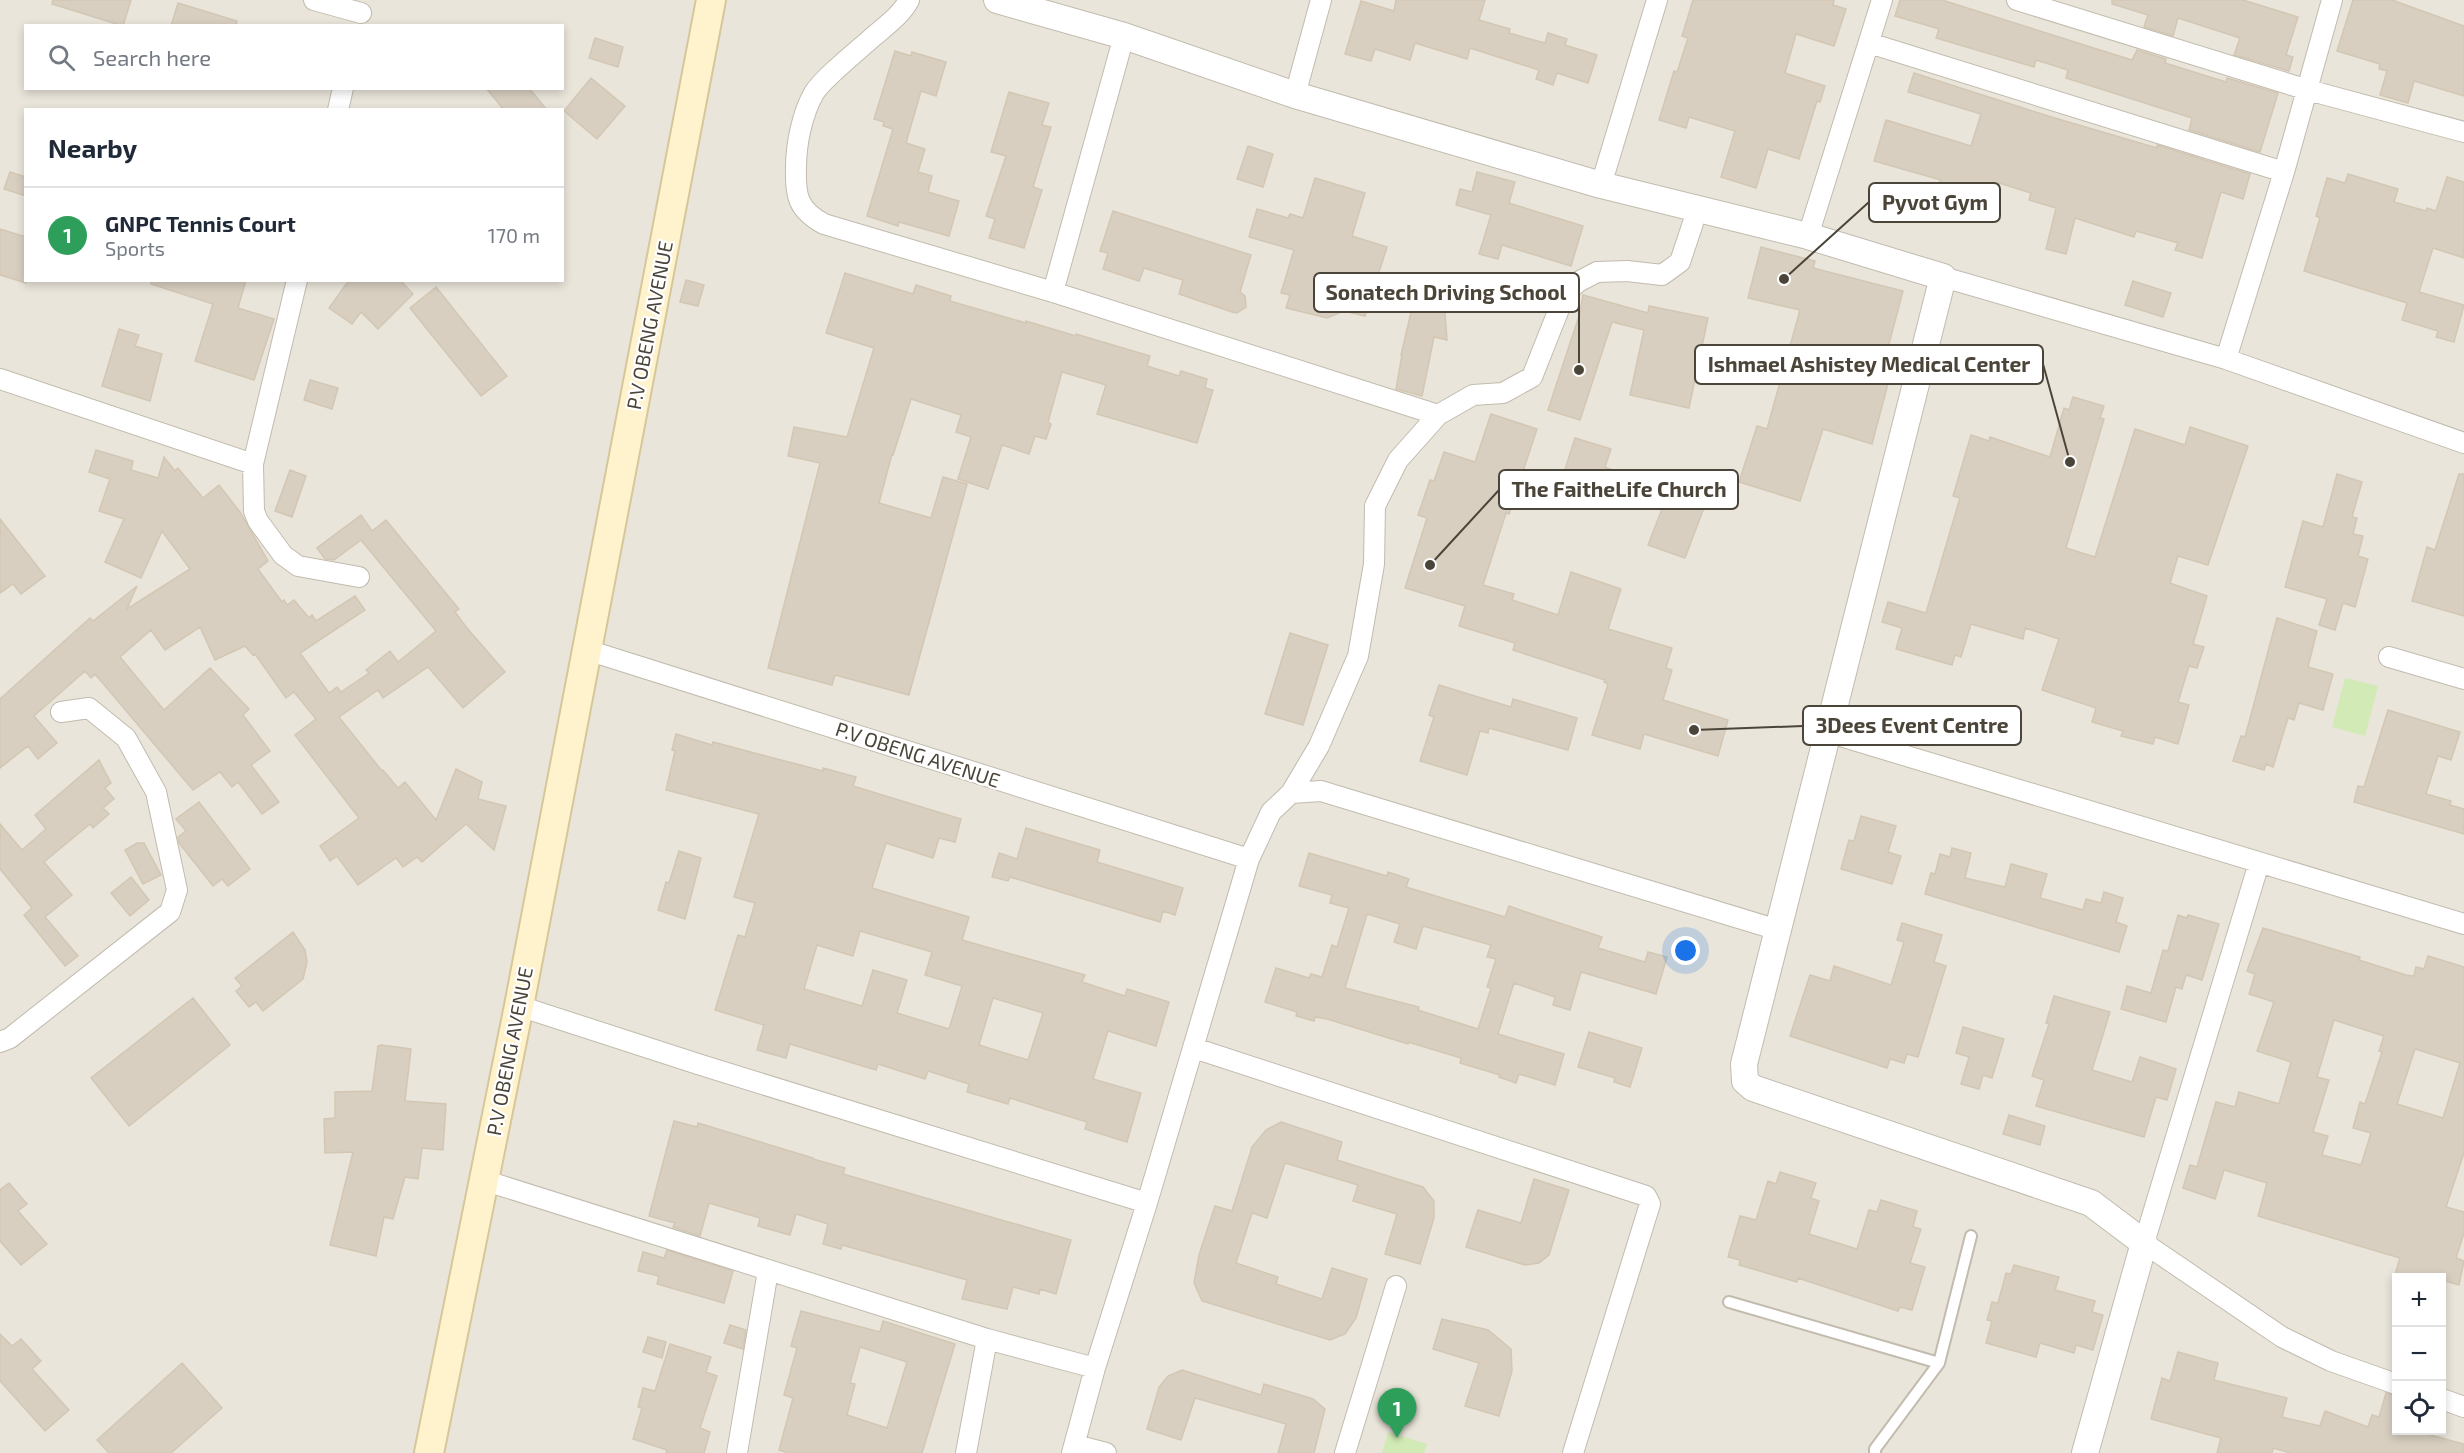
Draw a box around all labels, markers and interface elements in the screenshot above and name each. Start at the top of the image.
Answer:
search box [24,24,564,90]
icon: search [45,41,78,74]
text: Search here [93,44,211,70]
text: Nearby [48,132,137,163]
callout: Pyvot Gym [1869,183,2000,222]
text: Pyvot Gym [1882,189,1988,215]
text: GNPC Tennis Court [105,210,296,236]
text: 1 [63,223,72,247]
text: 170 m [488,223,540,247]
text: Sports [105,236,165,260]
street label: P.V OBENG AVENUE [621,239,677,411]
callout: Sonatech Driving School [1314,273,1579,312]
text: Sonatech Driving School [1325,279,1567,304]
callout: Ishmael Ashistey Medical Center [1695,345,2043,384]
text: Ishmael Ashistey Medical Center [1708,351,2030,377]
callout: The FaitheLife Church [1499,470,1738,509]
text: The FaitheLife Church [1511,476,1727,501]
callout: 3Dees Event Centre [1803,706,2021,745]
text: 3Dees Event Centre [1815,712,2009,737]
street label: P.V OBENG AVENUE [833,716,1003,792]
your location [1671,936,1700,965]
street label: P.V OBENG AVENUE [481,965,537,1137]
map controls [2392,1273,2446,1435]
button: + [2392,1273,2446,1327]
button: − [2392,1327,2446,1381]
button: locate [2392,1381,2446,1435]
pin: 1 [1378,1388,1416,1438]

